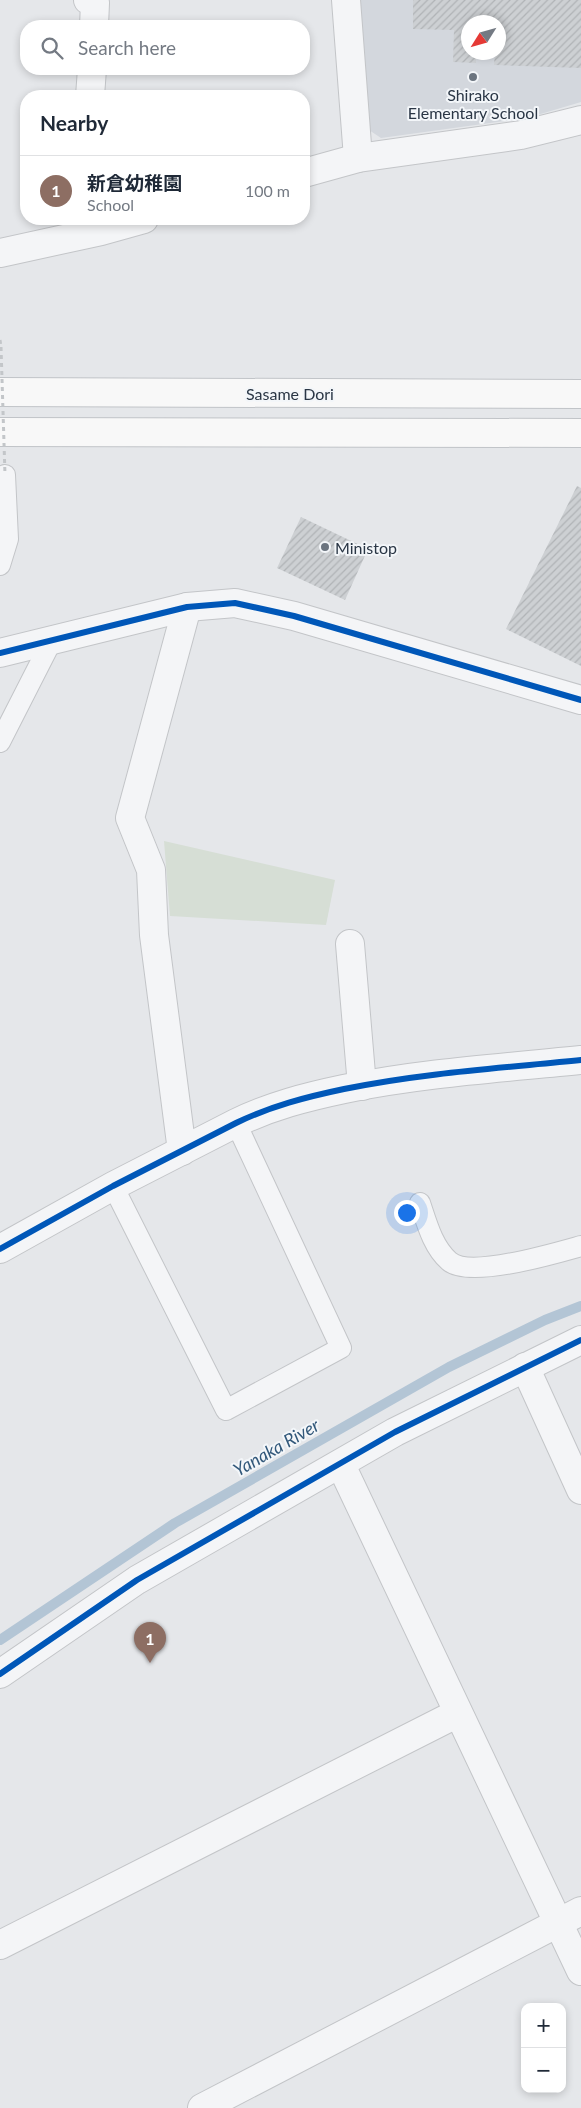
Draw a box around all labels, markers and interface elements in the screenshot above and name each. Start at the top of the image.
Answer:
north arrow [461,15,506,60]
search box [20,20,310,75]
icon: search [38,34,66,62]
text: Search here [78,36,176,59]
marker: Shirako Elementary School [467,71,479,83]
place label: Shirako Elementary School [408,85,538,122]
text: Nearby [40,110,108,135]
text: 新倉幼稚園 [87,171,182,194]
text: 1 [51,181,61,200]
text: 100 m [245,181,290,200]
text: School [87,195,134,214]
street label: Sasame Dori [246,384,334,403]
place label: Ministop [335,538,397,557]
marker: Ministop [319,541,331,553]
your location [394,1200,420,1226]
water label: Yanaka River [229,1413,324,1480]
pin: 1 [134,1622,166,1663]
map controls [521,2003,566,2093]
button: + [521,2003,566,2048]
button: − [521,2048,566,2093]

